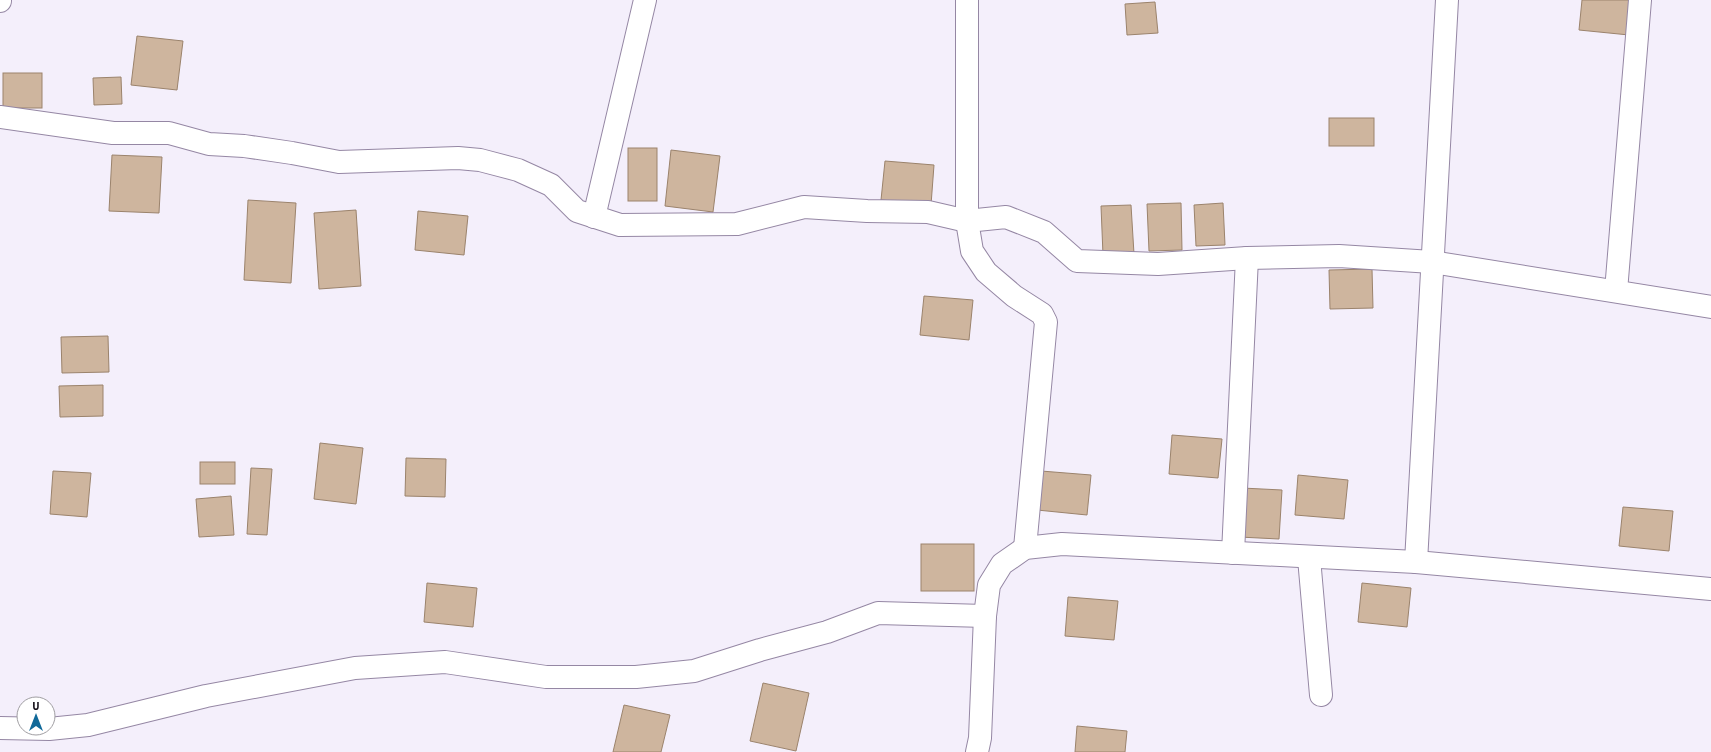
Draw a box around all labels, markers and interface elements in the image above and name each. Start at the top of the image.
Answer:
north arrow [16,696,56,736]
text: U [32,699,40,714]

